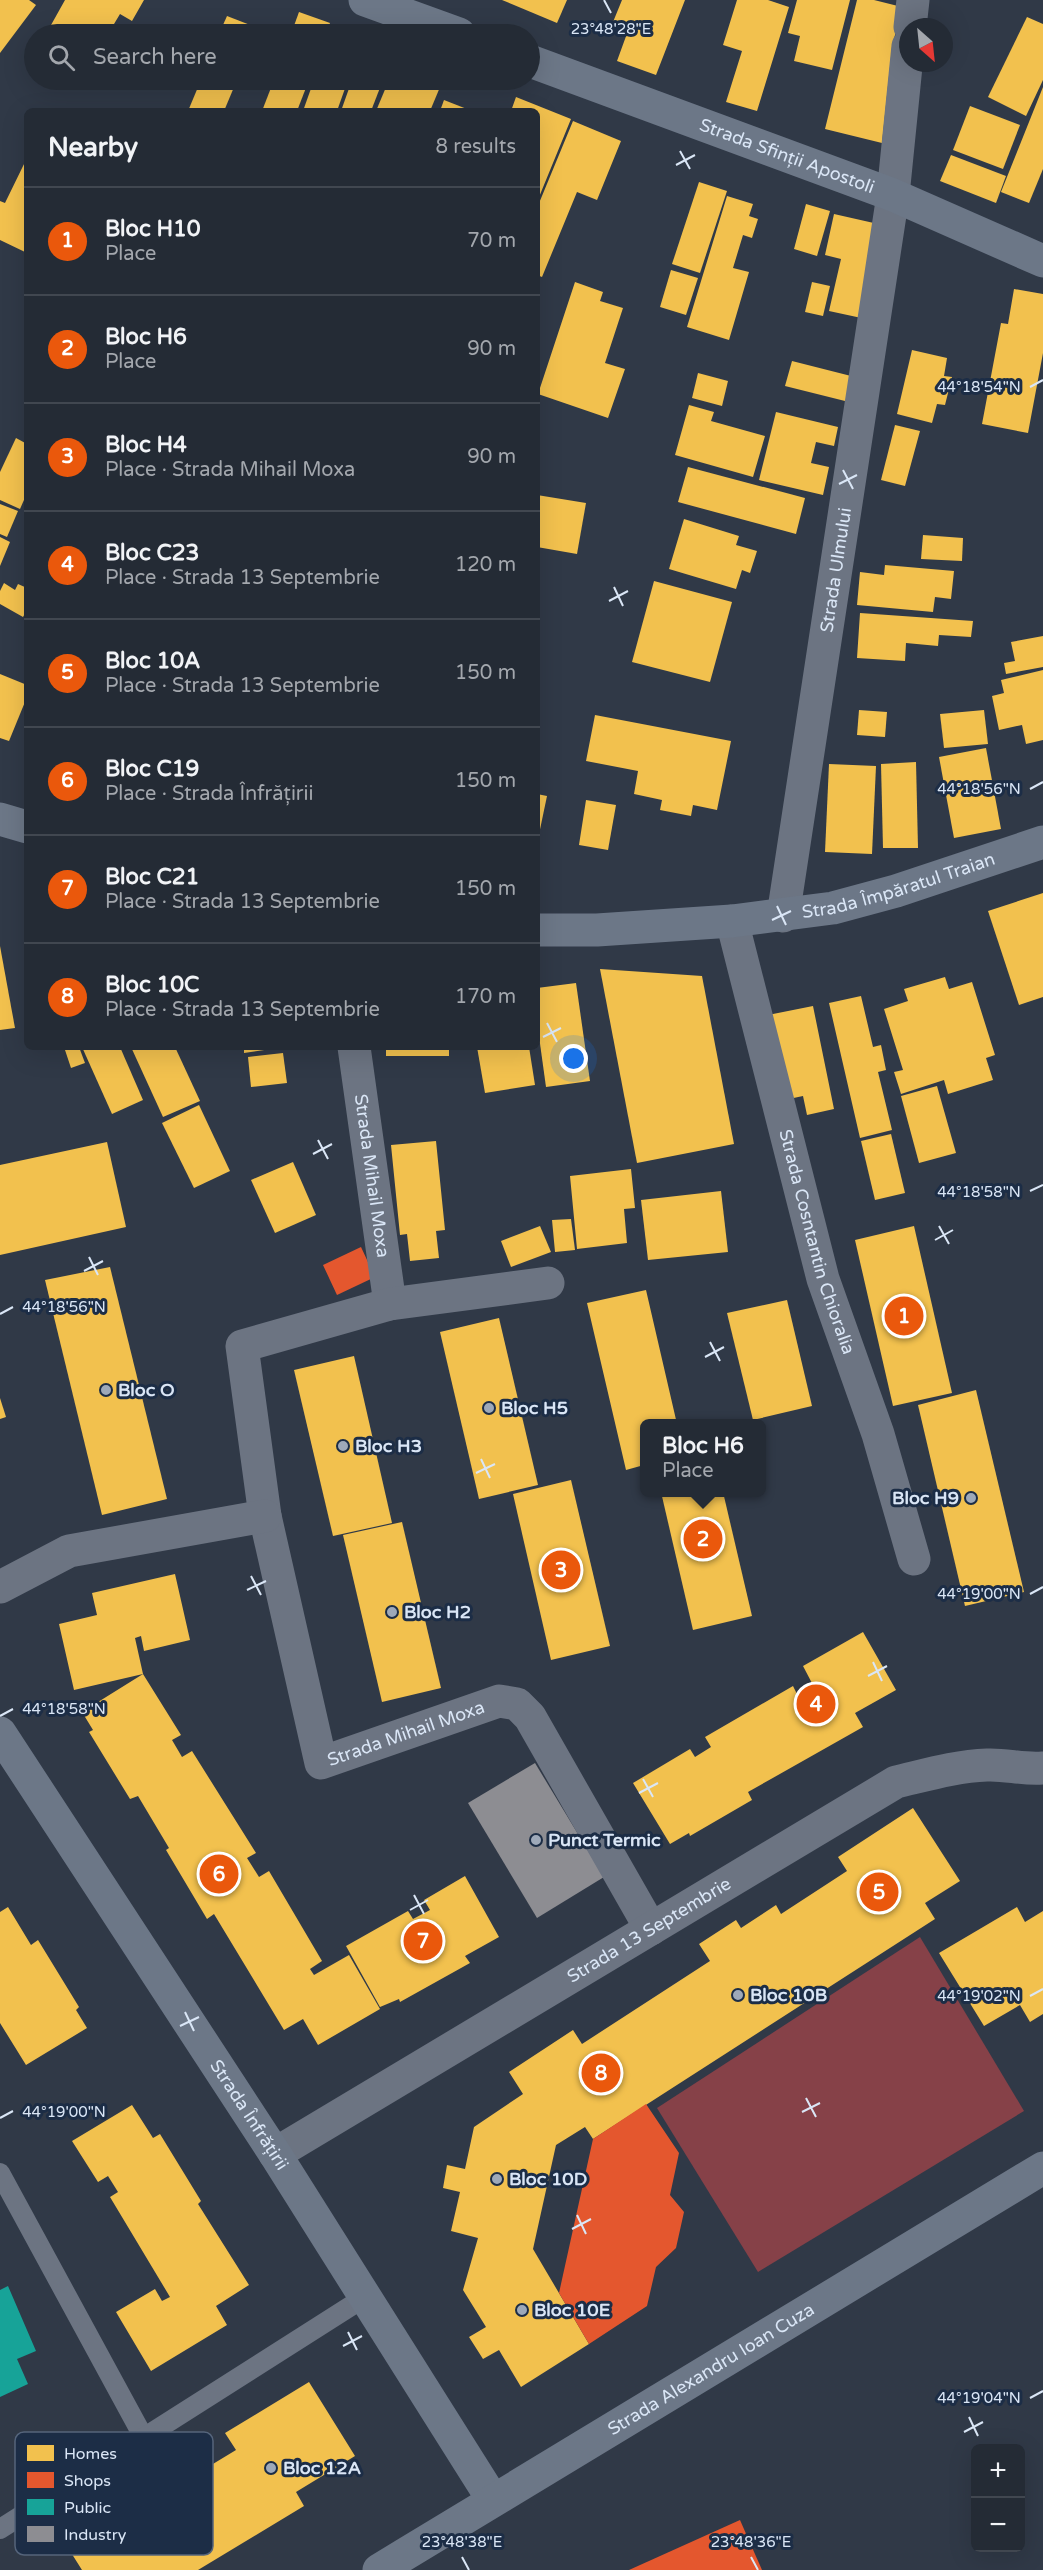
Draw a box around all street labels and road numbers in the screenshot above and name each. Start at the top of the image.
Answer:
street label: Strada Sfinții Apostoli [696,114,878,198]
street label: Strada Ulmului [815,506,856,634]
street label: Strada Împăratul Traian [801,848,998,923]
street label: Strada Mihail Moxa [350,1093,394,1259]
street label: Strada Cosntantin Chioralia [774,1127,860,1357]
street label: Strada Mihail Moxa [324,1696,487,1771]
street label: Strada 13 Septembrie [563,1872,735,1987]
street label: Strada Înfrățirii [205,2055,293,2174]
street label: Strada Alexandru Ioan Cuza [604,2298,818,2440]

